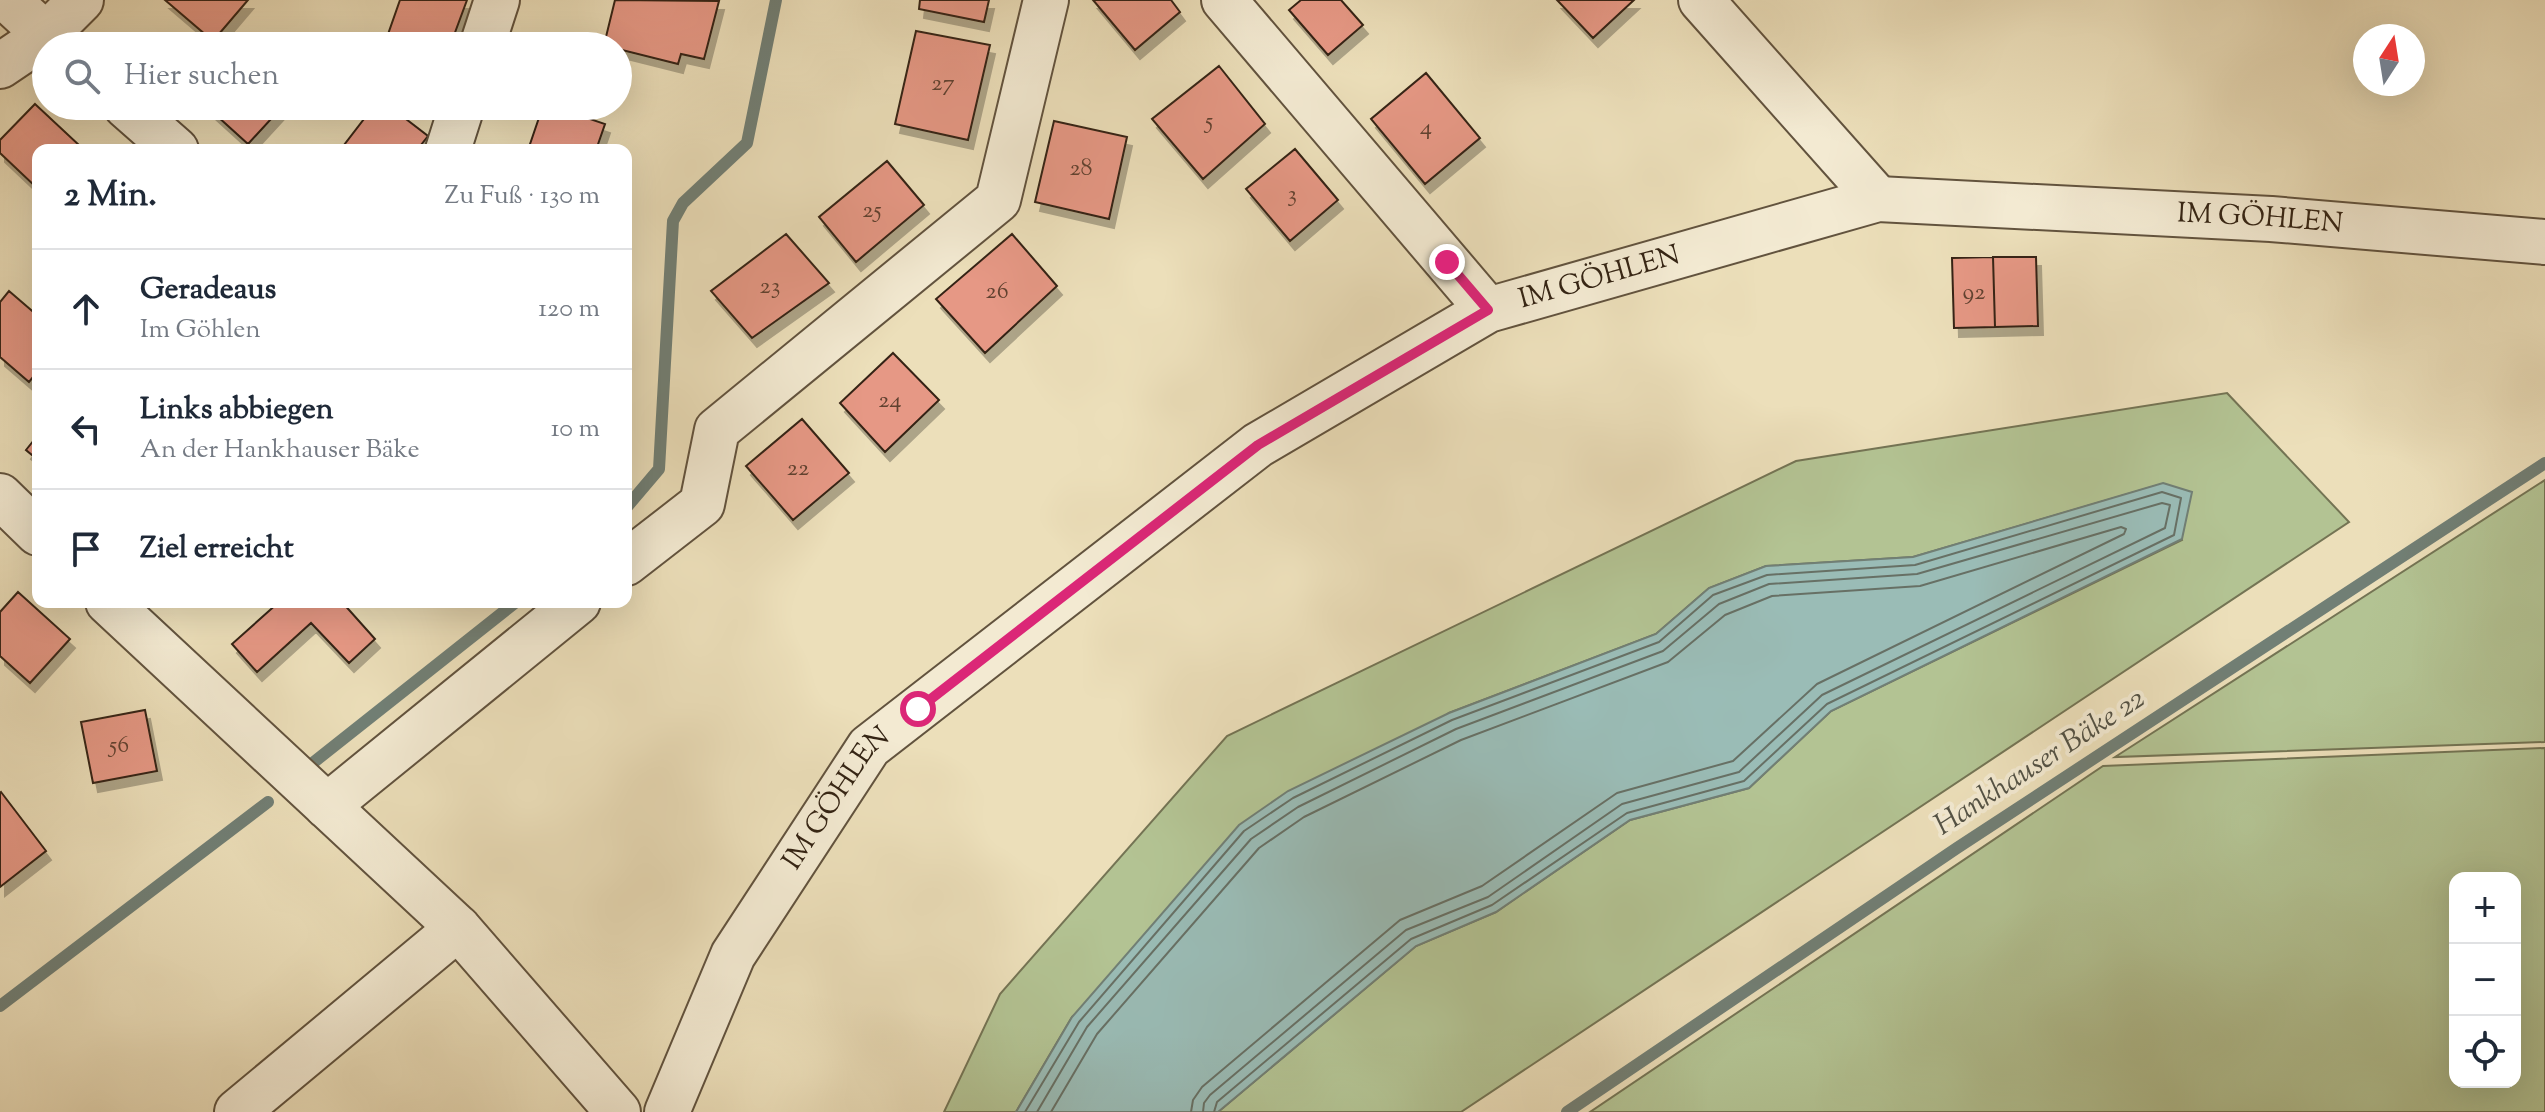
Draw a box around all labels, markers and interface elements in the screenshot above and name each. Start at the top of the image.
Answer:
north arrow [2353,24,2425,96]
search box [32,32,632,120]
icon: search [60,54,104,98]
text: Hier suchen [124,55,279,98]
house number: 27 [931,67,955,101]
house number: 5 [1203,105,1213,139]
house number: 4 [1420,111,1432,145]
house number: 28 [1069,152,1093,186]
text: 2 Min. [64,172,157,221]
text: Zu Fuß · 130 m [445,178,600,215]
house number: 3 [1287,178,1297,212]
house number: 25 [862,194,882,228]
street label: IM GÖHLEN [2176,194,2344,245]
street label: IM GÖHLEN [1514,236,1685,320]
route end [1429,244,1465,280]
text: Geradeaus [140,269,276,312]
house number: 23 [760,270,780,304]
house number: 26 [985,275,1009,309]
house number: 92 [1963,276,1985,310]
icon: ahead [64,287,108,331]
text: 120 m [538,291,600,328]
text: Im Göhlen [140,312,261,349]
house number: 24 [878,384,902,418]
text: Links abbiegen [140,389,333,432]
icon: left [64,407,108,451]
text: 10 m [551,411,600,448]
text: An der Hankhauser Bäke [140,432,420,469]
house number: 22 [787,452,809,486]
icon: arrive [64,527,108,571]
text: Ziel erreicht [140,528,294,571]
water label: Hankhauser Bäke 22 [1926,679,2154,847]
route start [900,691,936,727]
street label: IM GÖHLEN [774,718,899,878]
house number: 56 [107,729,129,763]
map controls [2449,872,2521,1088]
button: + [2449,872,2521,944]
button: − [2449,944,2521,1016]
button: locate [2449,1016,2521,1088]

